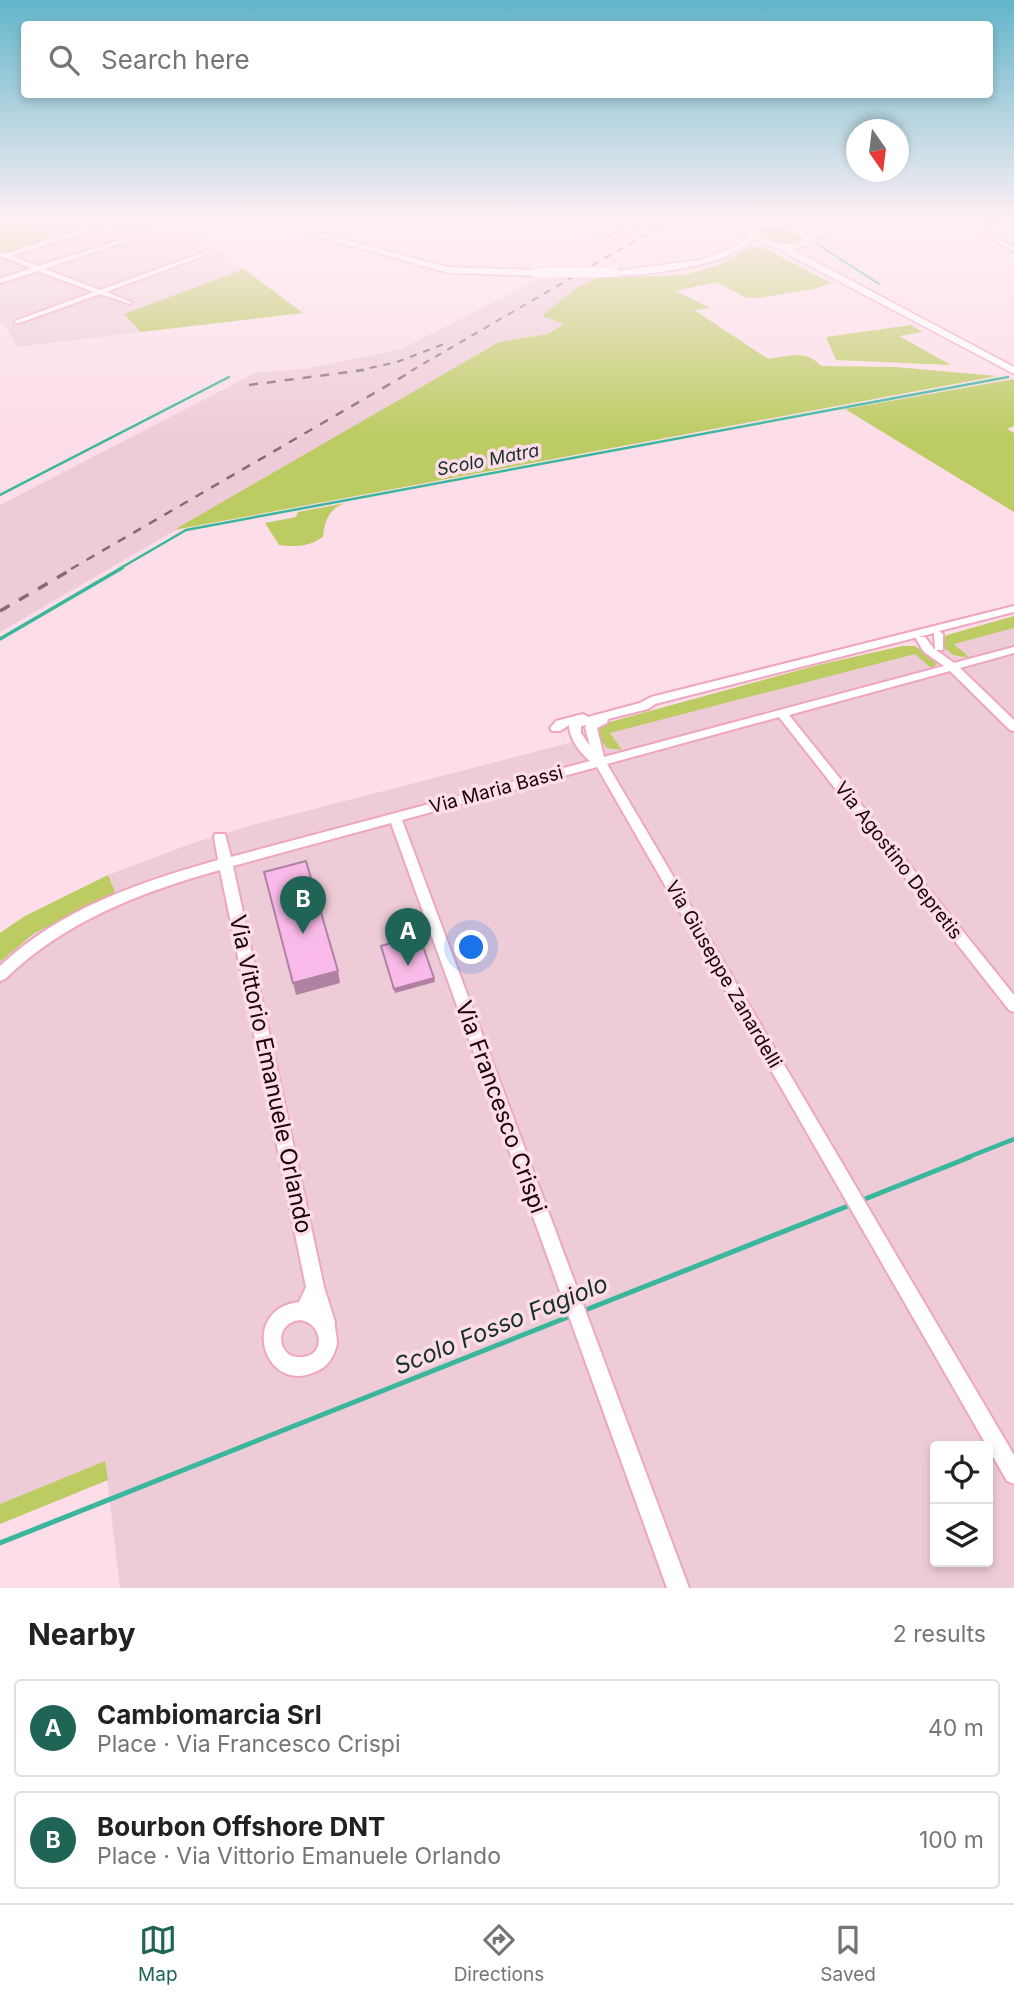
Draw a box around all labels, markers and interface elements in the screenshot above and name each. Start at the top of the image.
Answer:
search box [21,21,993,98]
icon: search [45,41,83,79]
text: Search here [101,44,250,75]
north arrow [846,119,909,182]
water label: Scolo Matra [435,439,541,480]
street label: Via Maria Bassi [427,761,565,818]
street label: Via Agostino Depretis [830,777,967,944]
pin: B [280,876,326,934]
street label: Via Giuseppe Zanardelli [661,877,787,1072]
pin: A [385,908,431,966]
street label: Via Vittorio Emanuele Orlando [224,912,318,1236]
your location [454,930,488,964]
street label: Via Francesco Crispi [450,997,552,1217]
water label: Scolo Fosso Fagiolo [390,1268,612,1381]
map controls [930,1441,993,1567]
button: locate [930,1441,993,1504]
button: layers [930,1504,993,1567]
text: Nearby [28,1616,136,1652]
text: 2 results [893,1620,986,1648]
text: Cambiomarcia Srl [97,1699,322,1730]
text: A [44,1714,62,1742]
text: 40 m [928,1714,984,1742]
text: Place · Via Francesco Crispi [97,1730,400,1758]
text: Bourbon Offshore DNT [97,1811,385,1842]
text: B [45,1826,61,1854]
text: 100 m [919,1826,984,1854]
text: Place · Via Vittorio Emanuele Orlando [97,1842,501,1870]
tab: Map [138,1921,178,1986]
tab: Directions [454,1921,544,1986]
tab: Saved [820,1921,876,1986]

